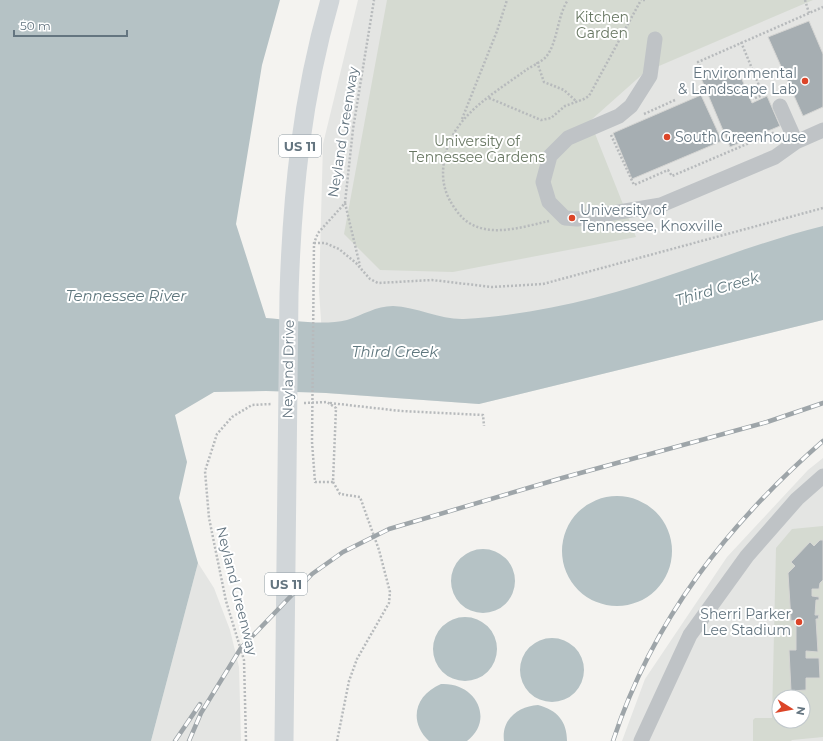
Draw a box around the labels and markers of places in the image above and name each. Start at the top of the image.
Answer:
place label: Environmental & Landscape Lab [678,64,797,98]
marker: Environmental & Landscape Lab [800,76,810,86]
place label: South Greenhouse [675,128,806,146]
marker: South Greenhouse [662,132,672,142]
place label: University of Tennessee, Knoxville [580,201,723,235]
marker: University of Tennessee, Knoxville [567,213,577,223]
place label: Sherri Parker Lee Stadium [700,605,791,639]
marker: Sherri Parker Lee Stadium [794,617,804,627]

